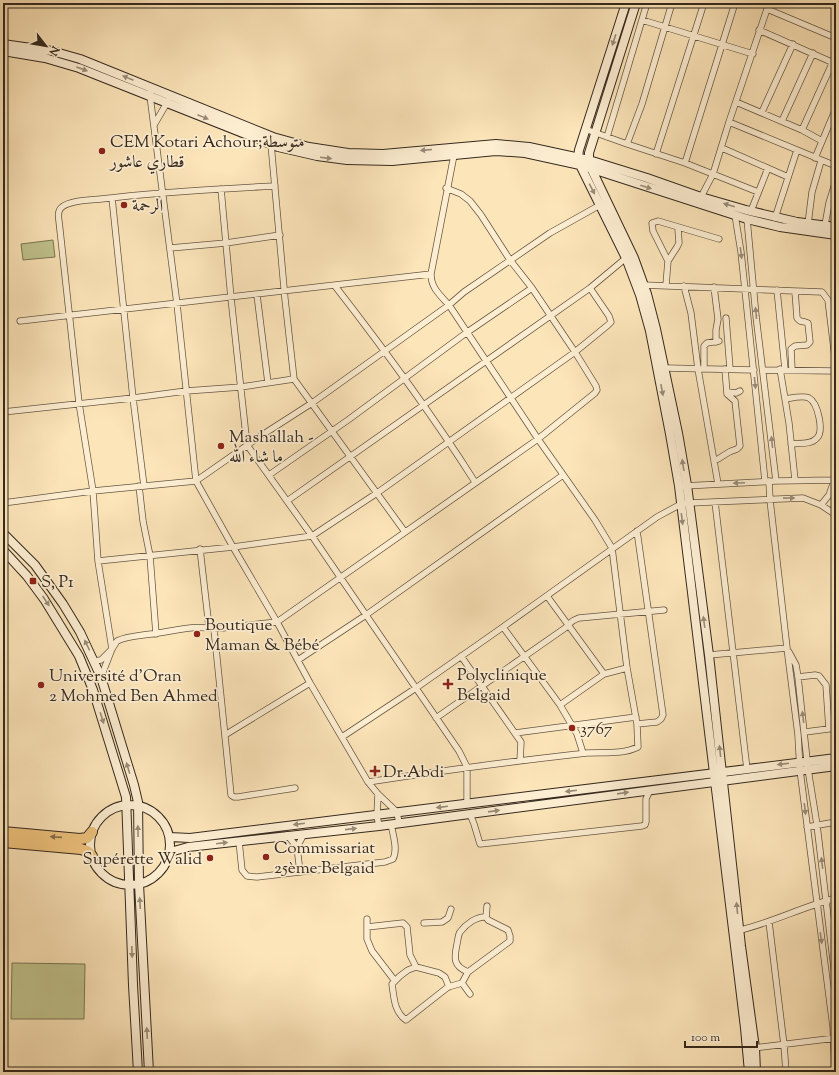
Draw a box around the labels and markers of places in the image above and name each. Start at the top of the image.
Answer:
place label: CEM Kotari Achour;متوسطة قطاري عاشور [108,131,305,175]
marker: CEM Kotari Achour;متوسطة قطاري عاشور [97,146,107,156]
place label: الرحمة [132,195,163,219]
marker: الرحمة [119,200,129,210]
place label: Mashallah - ما شاء الله [229,426,314,470]
marker: Mashallah - ما شاء الله [216,441,226,451]
place label: S, P1 [41,571,74,595]
marker: S, P1 [28,576,38,586]
place label: Boutique Maman & Bébé [205,614,320,658]
marker: Boutique Maman & Bébé [192,629,202,639]
place label: Polyclinique Belgaid [457,664,547,708]
place label: Université d'Oran 2 Mohmed Ben Ahmed [49,665,218,709]
marker: Polyclinique Belgaid [442,678,454,690]
marker: Université d'Oran 2 Mohmed Ben Ahmed [36,680,46,690]
place label: 3767 [580,718,613,742]
marker: 3767 [567,723,577,733]
place label: Dr.Abdi [383,761,445,785]
marker: Dr.Abdi [370,766,380,776]
place label: Commissariat 25ème Belgaid [274,837,375,881]
place label: Supérette Walid [83,848,202,872]
marker: Commissariat 25ème Belgaid [261,852,271,862]
marker: Supérette Walid [205,853,215,863]

